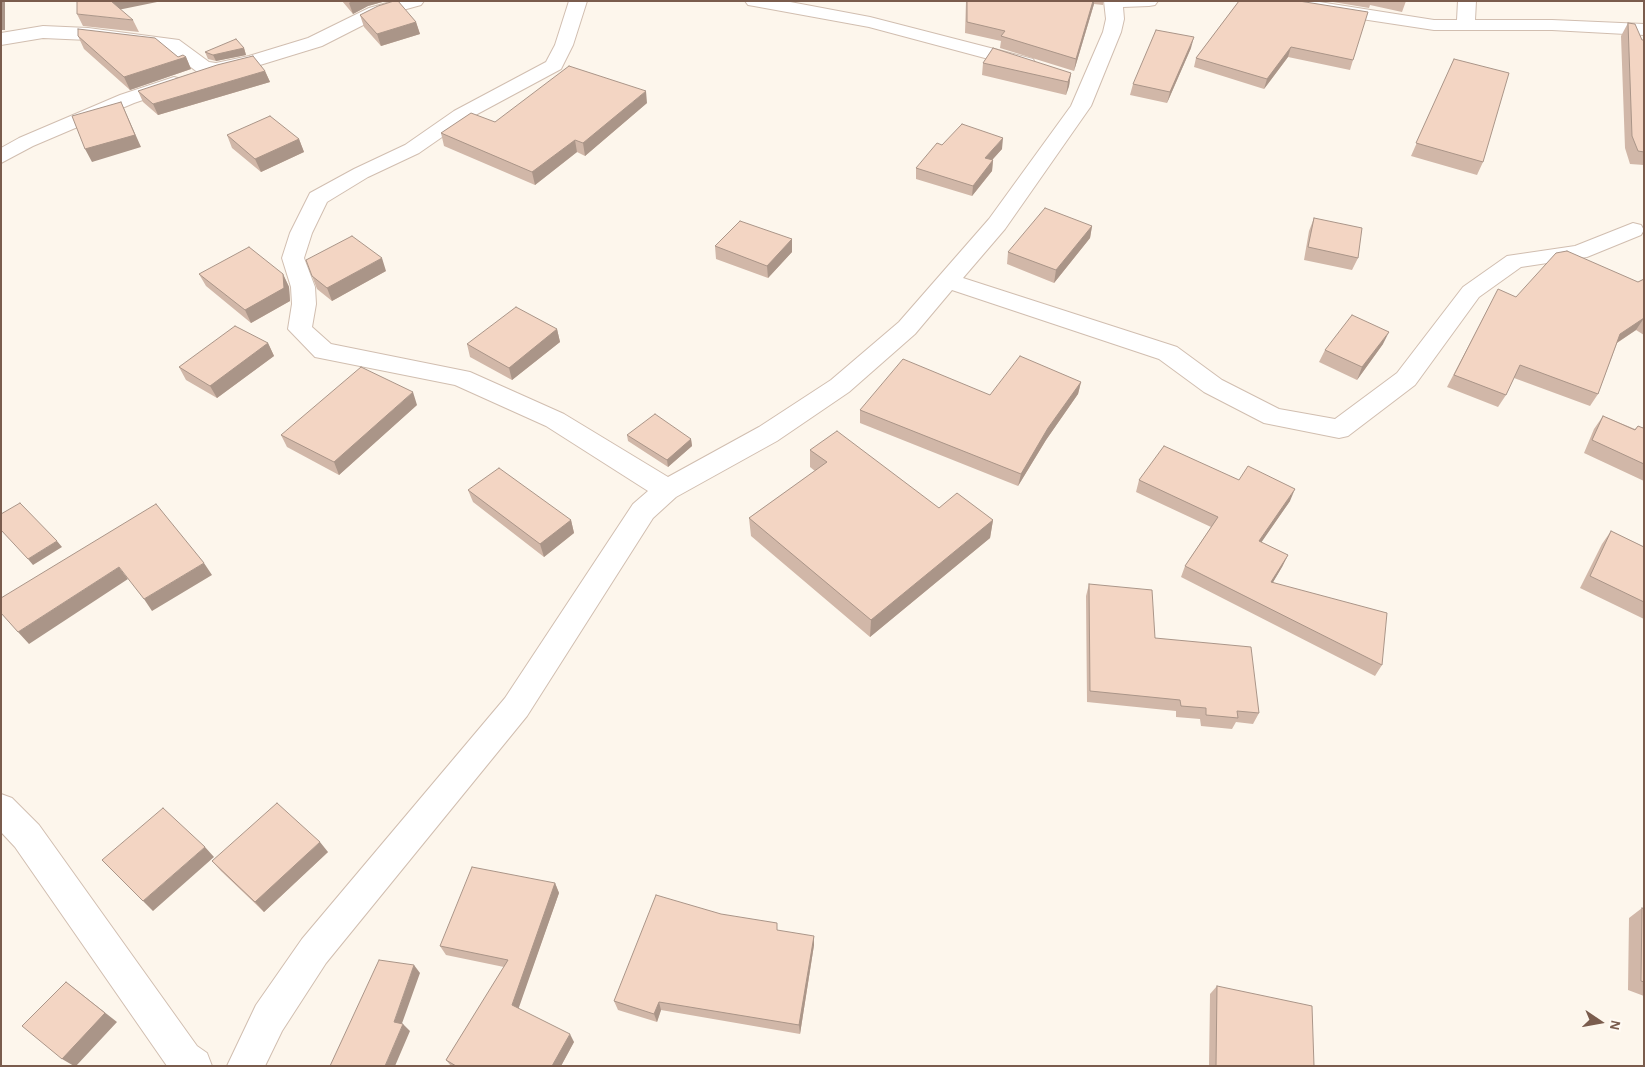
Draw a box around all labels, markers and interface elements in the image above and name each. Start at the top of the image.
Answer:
north arrow [1575,997,1625,1047]
text: N [1607,1019,1623,1031]

